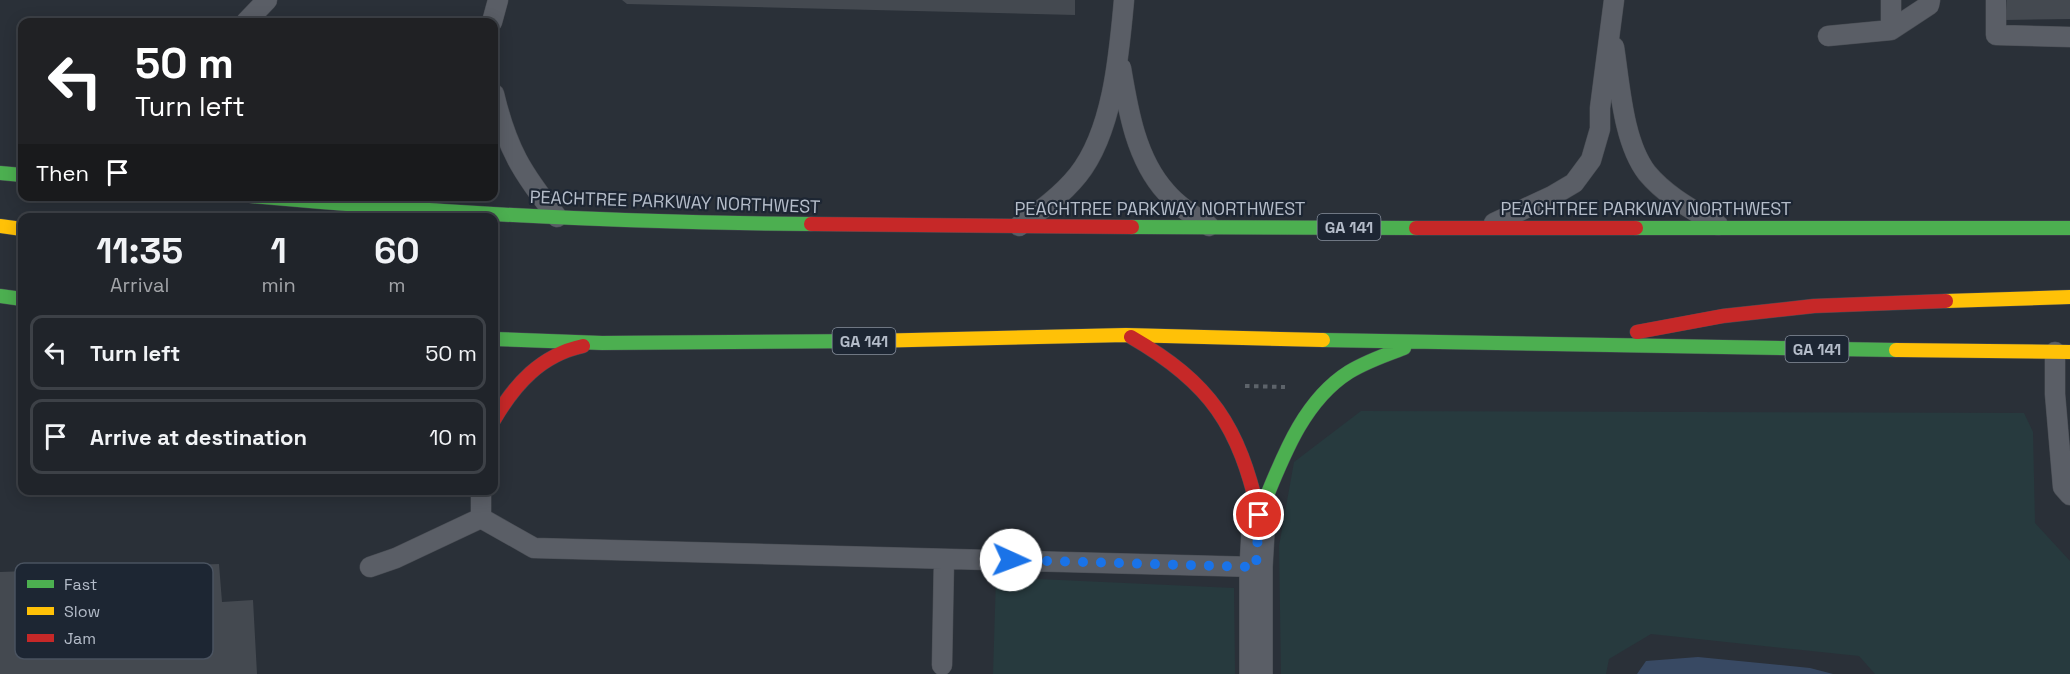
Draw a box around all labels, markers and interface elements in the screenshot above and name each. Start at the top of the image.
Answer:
text: 50 m [135,37,234,90]
icon: left [36,42,114,120]
text: Turn left [135,89,245,124]
icon: arrive [101,156,134,189]
text: Then [36,159,89,187]
street label: PEACHTREE PARKWAY NORTHWEST [529,185,821,218]
street label: PEACHTREE PARKWAY NORTHWEST [1015,197,1306,220]
street label: PEACHTREE PARKWAY NORTHWEST [1501,197,1792,220]
road number: GA 141 [1318,214,1380,240]
text: 11:35 [96,228,183,274]
text: 1 [270,228,287,274]
text: 60 [374,228,420,274]
text: Arrival [110,272,169,298]
text: min [261,272,296,298]
text: m [388,272,405,298]
road number: GA 141 [832,328,896,354]
icon: left [39,336,72,369]
road number: GA 141 [1786,336,1848,362]
text: Turn left [90,339,180,367]
text: 50 m [425,339,477,367]
icon: arrive [39,420,72,453]
text: Arrive at destination [90,423,307,451]
text: 10 m [429,423,477,451]
pin [1233,489,1284,540]
icon: arrive [1242,498,1275,531]
position arrow [979,528,1043,592]
legend [15,563,213,659]
text: Fast [64,574,97,595]
text: Slow [64,601,100,622]
text: Jam [64,628,96,649]

